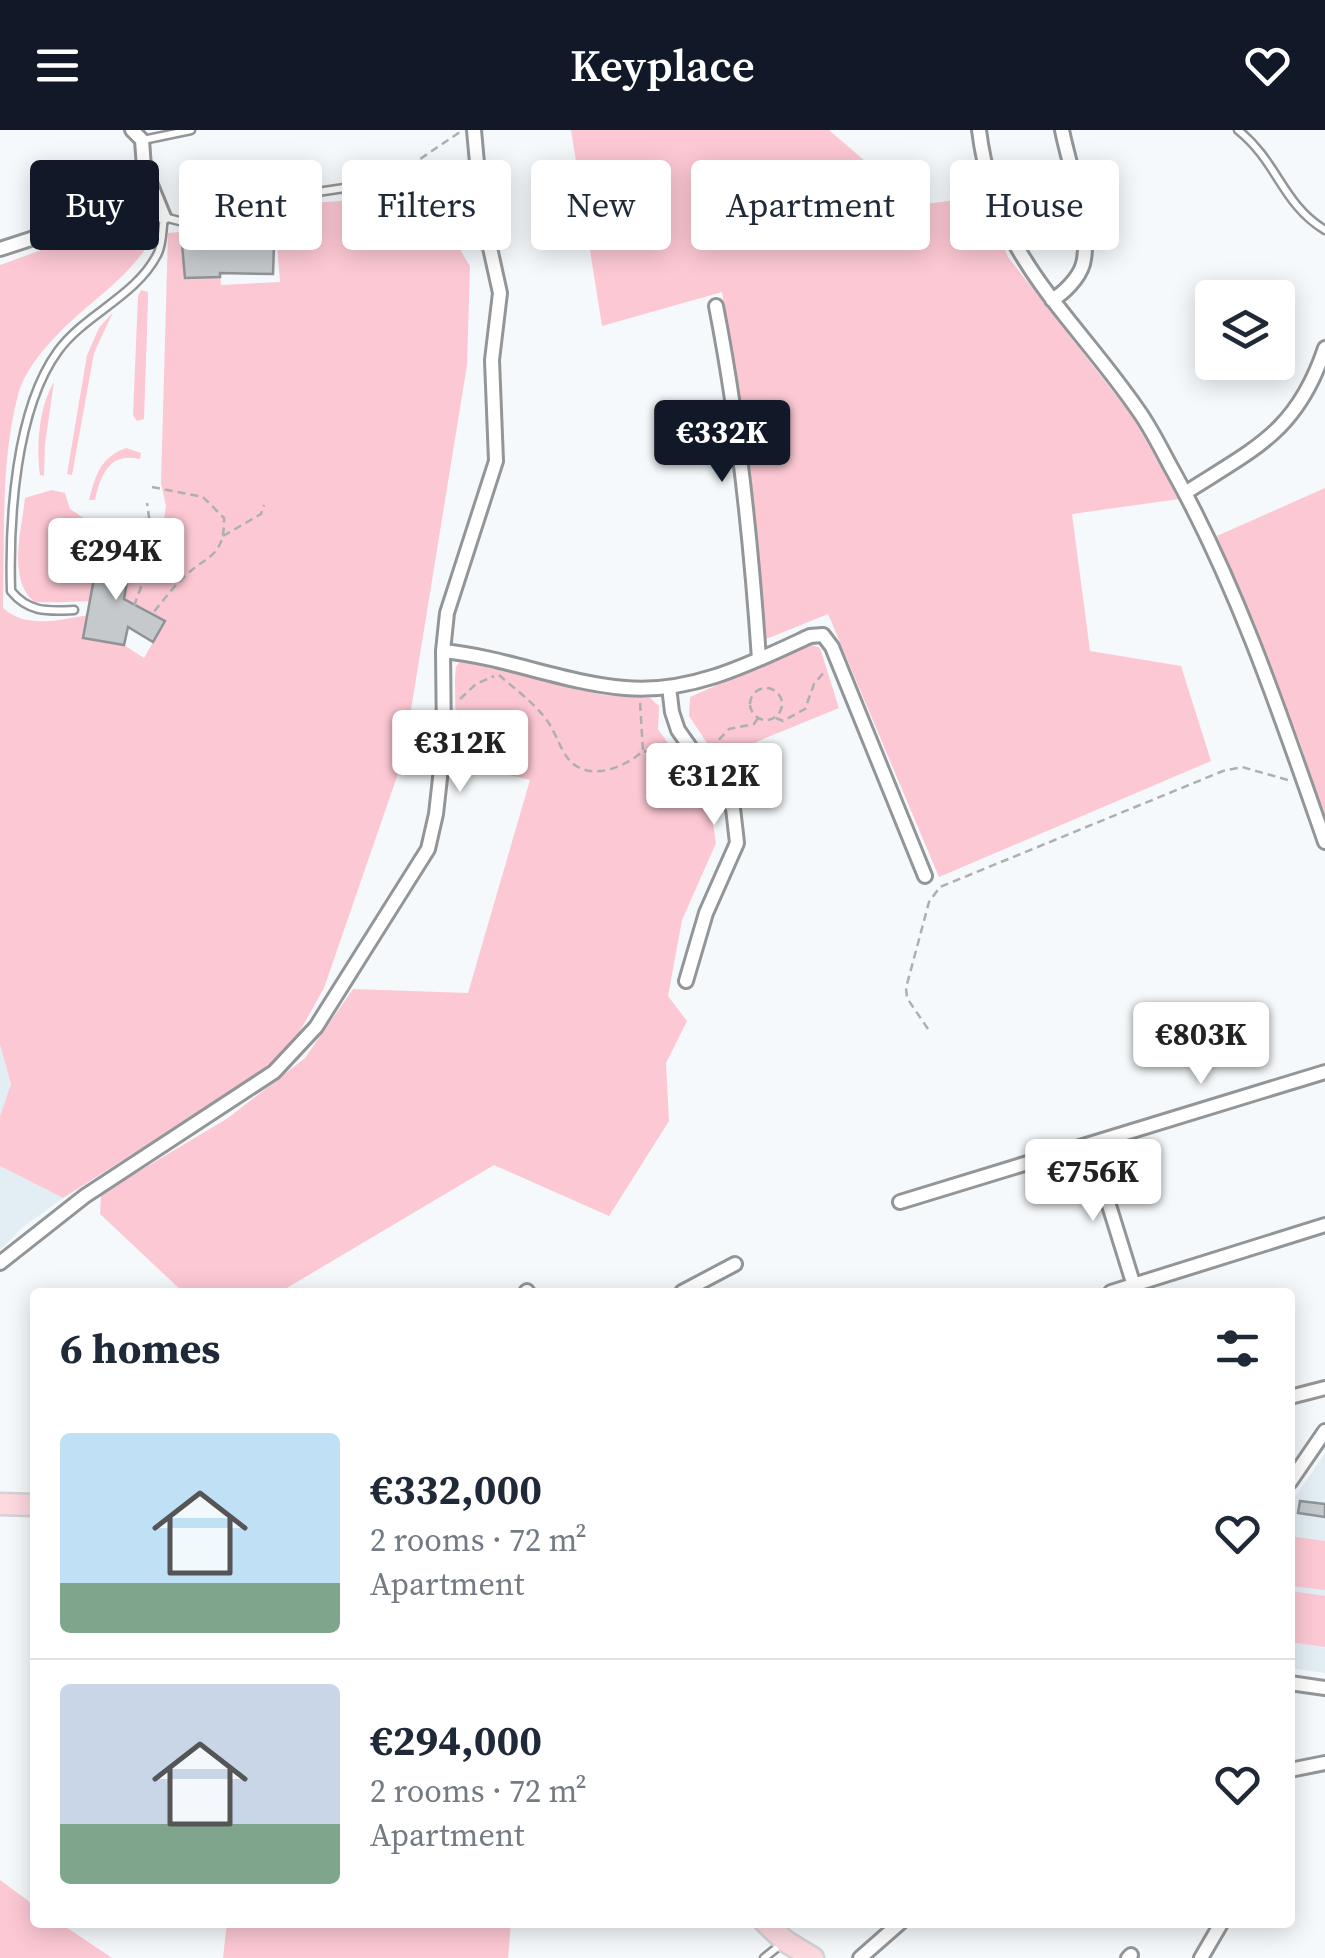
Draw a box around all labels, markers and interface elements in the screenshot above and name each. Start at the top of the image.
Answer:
text: Keyplace [570,34,755,96]
icon: menu [30,38,85,93]
icon: heart [1240,38,1295,93]
chip: Buy [30,160,159,250]
chip: Rent [179,160,322,250]
chip: Filters [342,160,511,250]
chip: New [531,160,671,250]
chip: Apartment [691,160,930,250]
chip: House [950,160,1119,250]
map controls [1195,280,1295,380]
button: layers [1195,280,1295,380]
pin: €332K [652,400,792,485]
text: €332K [676,410,768,454]
pin: €294K [46,518,186,603]
text: €294K [70,528,162,572]
pin: €312K [390,710,530,795]
text: €312K [414,720,506,764]
pin: €312K [644,743,784,828]
text: €312K [668,753,760,797]
pin: €803K [1131,1002,1271,1087]
text: €803K [1155,1012,1247,1056]
pin: €756K [1023,1139,1163,1224]
text: €756K [1047,1149,1139,1193]
text: 6 homes [60,1319,220,1377]
icon: filters [1210,1321,1265,1376]
text: €332,000 [370,1460,542,1518]
icon: home [140,1473,260,1593]
icon: heart [1210,1506,1265,1561]
text: 2 rooms · 72 m² [370,1518,587,1562]
text: Apartment [370,1562,524,1606]
text: €294,000 [370,1711,542,1769]
icon: home [140,1724,260,1844]
icon: heart [1210,1757,1265,1812]
text: 2 rooms · 72 m² [370,1769,587,1813]
text: Apartment [370,1813,524,1857]

